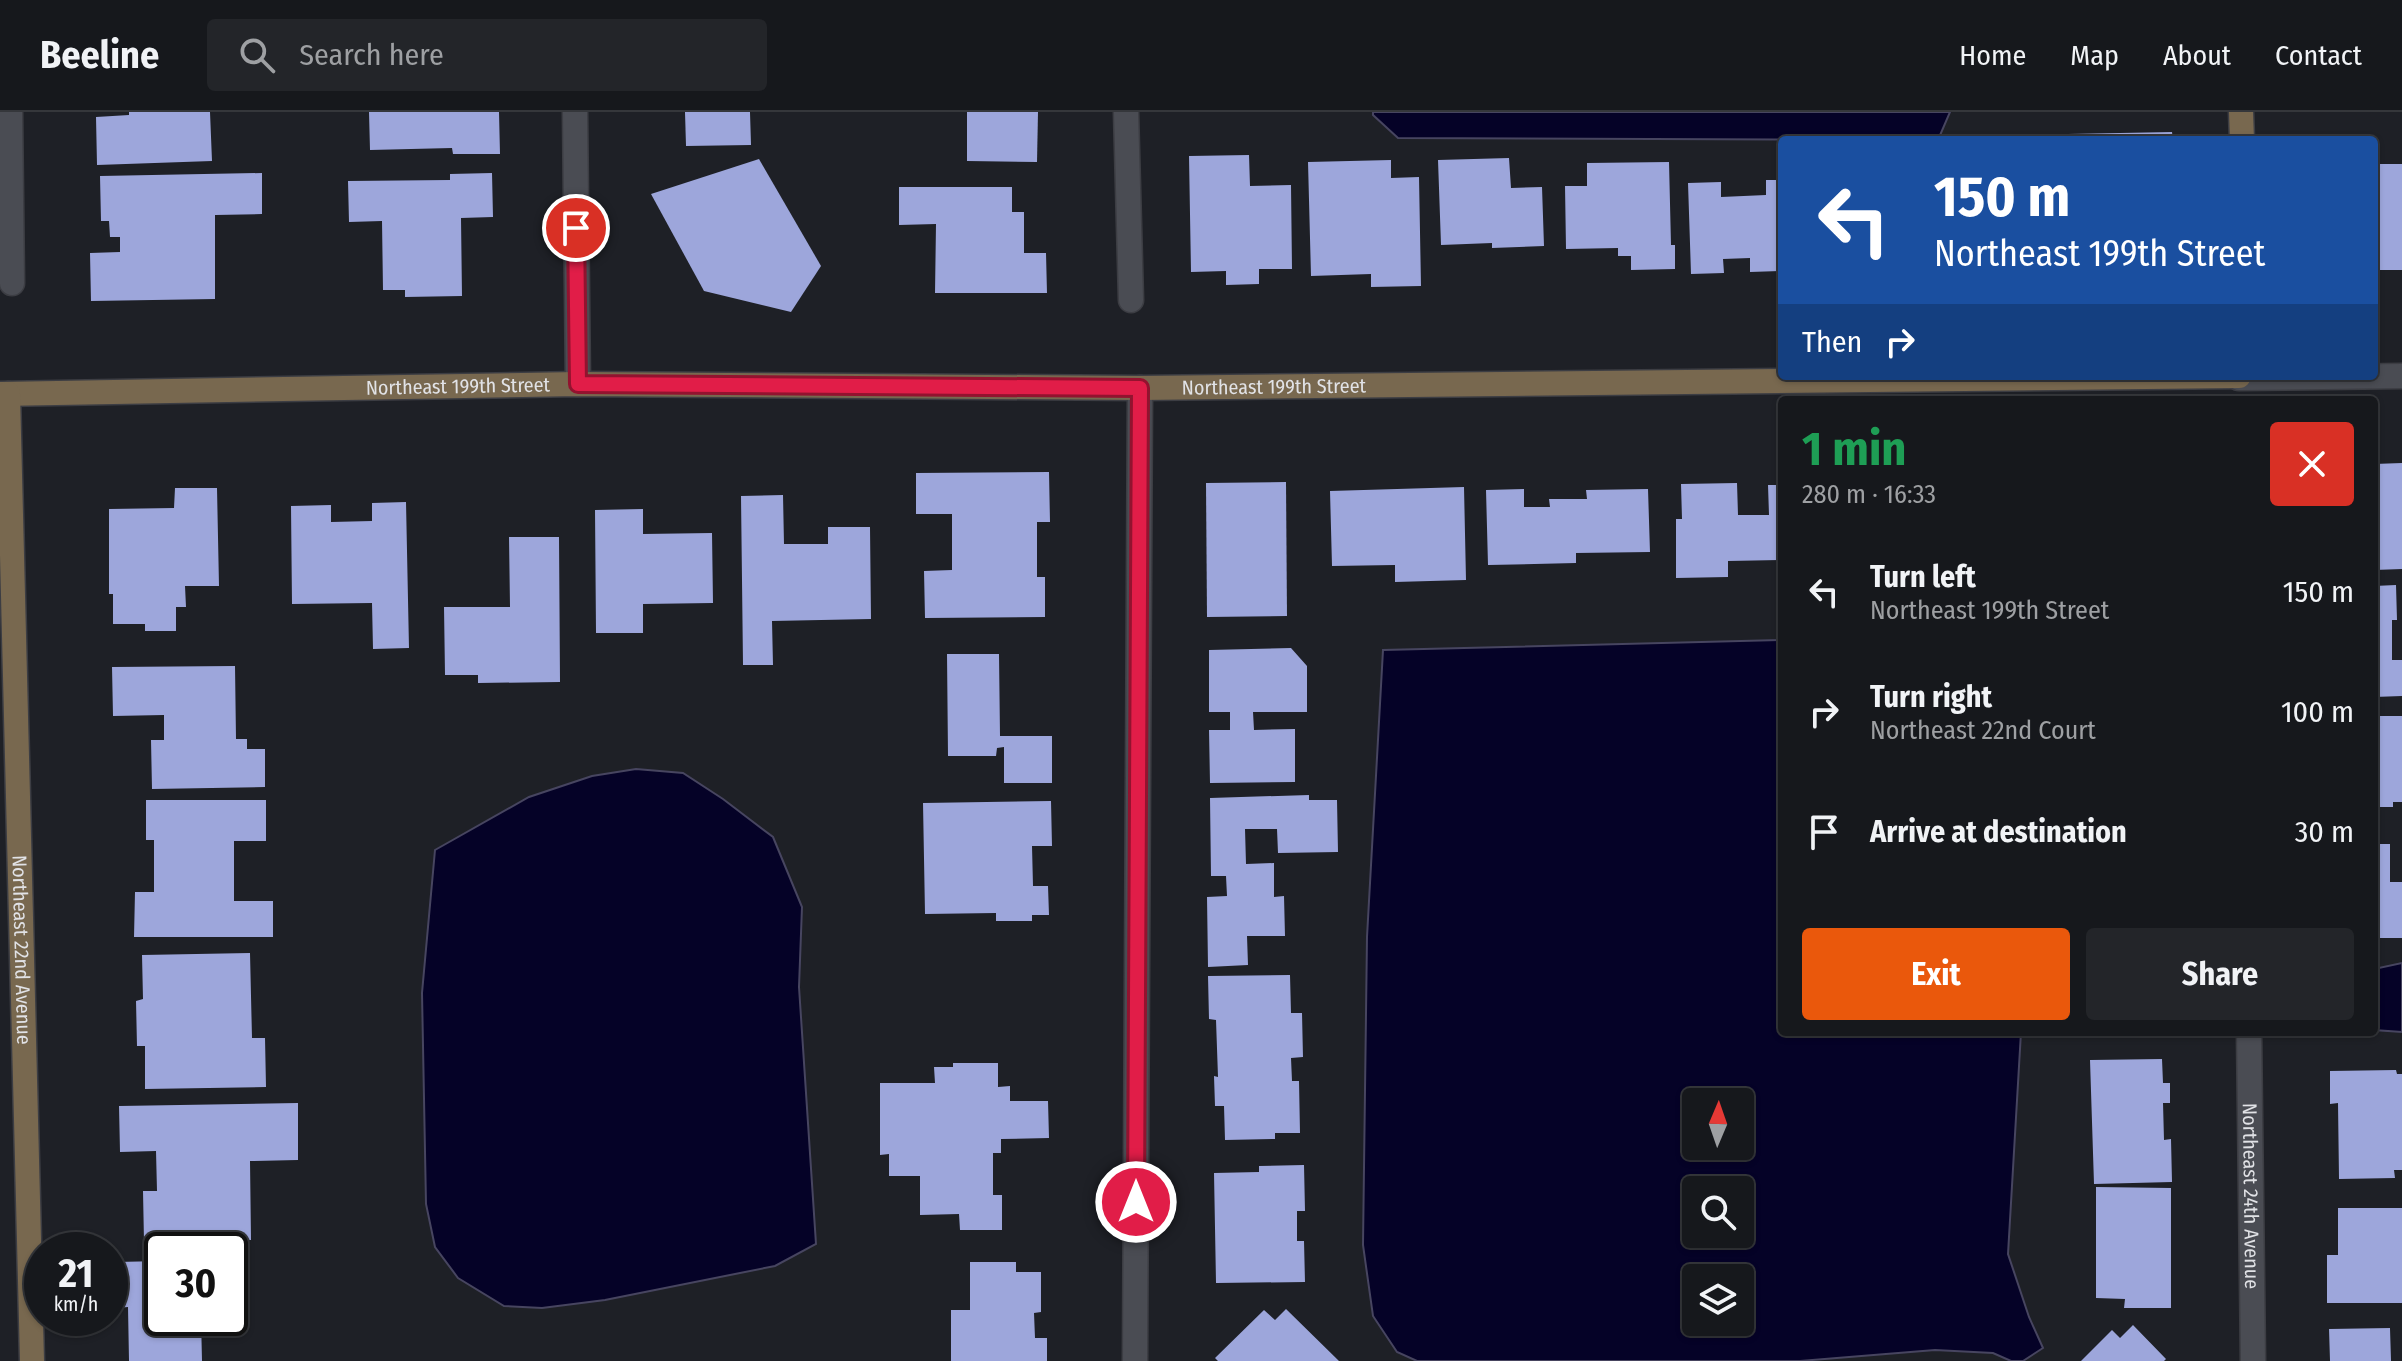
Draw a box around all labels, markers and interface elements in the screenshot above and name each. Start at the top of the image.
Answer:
search box [207,19,767,91]
text: Beeline [40,32,159,78]
icon: search [235,33,279,77]
text: Search here [299,37,444,73]
text: Home [1959,39,2026,72]
text: Map [2070,39,2119,72]
text: About [2163,39,2231,72]
text: Contact [2275,39,2362,72]
text: 150 m [1934,164,2070,231]
icon: left [1802,168,1906,272]
pin [542,194,610,262]
icon: arrive [554,206,598,250]
text: Northeast 199th Street [1934,232,2265,276]
icon: right [1878,320,1922,364]
text: Then [1802,324,1862,360]
street label: Northeast 199th Street [366,372,551,400]
street label: Northeast 199th Street [1182,374,1367,400]
text: 1 min [1802,420,1907,478]
button: close [2270,422,2354,506]
text: 280 m · 16:33 [1802,479,1936,510]
text: Turn left [1870,559,1976,595]
icon: left [1802,570,1846,614]
text: 150 m [2283,574,2354,610]
text: Northeast 199th Street [1870,595,2109,626]
text: Turn right [1870,679,1992,715]
icon: right [1802,690,1846,734]
text: 100 m [2281,694,2354,730]
text: Northeast 22nd Court [1870,715,2096,746]
icon: arrive [1802,810,1846,854]
text: Arrive at destination [1870,814,2127,850]
text: 30 m [2295,814,2354,850]
street label: Northeast 22nd Avenue [7,855,36,1045]
button: Exit [1802,928,2070,1020]
button: Share [2086,928,2354,1020]
north arrow [1682,1088,1754,1160]
map controls [1682,1088,1754,1336]
street label: Northeast 24th Avenue [2238,1103,2264,1289]
position arrow [1094,1160,1178,1244]
button: search [1682,1176,1754,1248]
speed limit sign: 30 [144,1232,248,1336]
text: 21 [59,1250,93,1298]
button: layers [1682,1264,1754,1336]
text: km/h [54,1292,98,1316]

